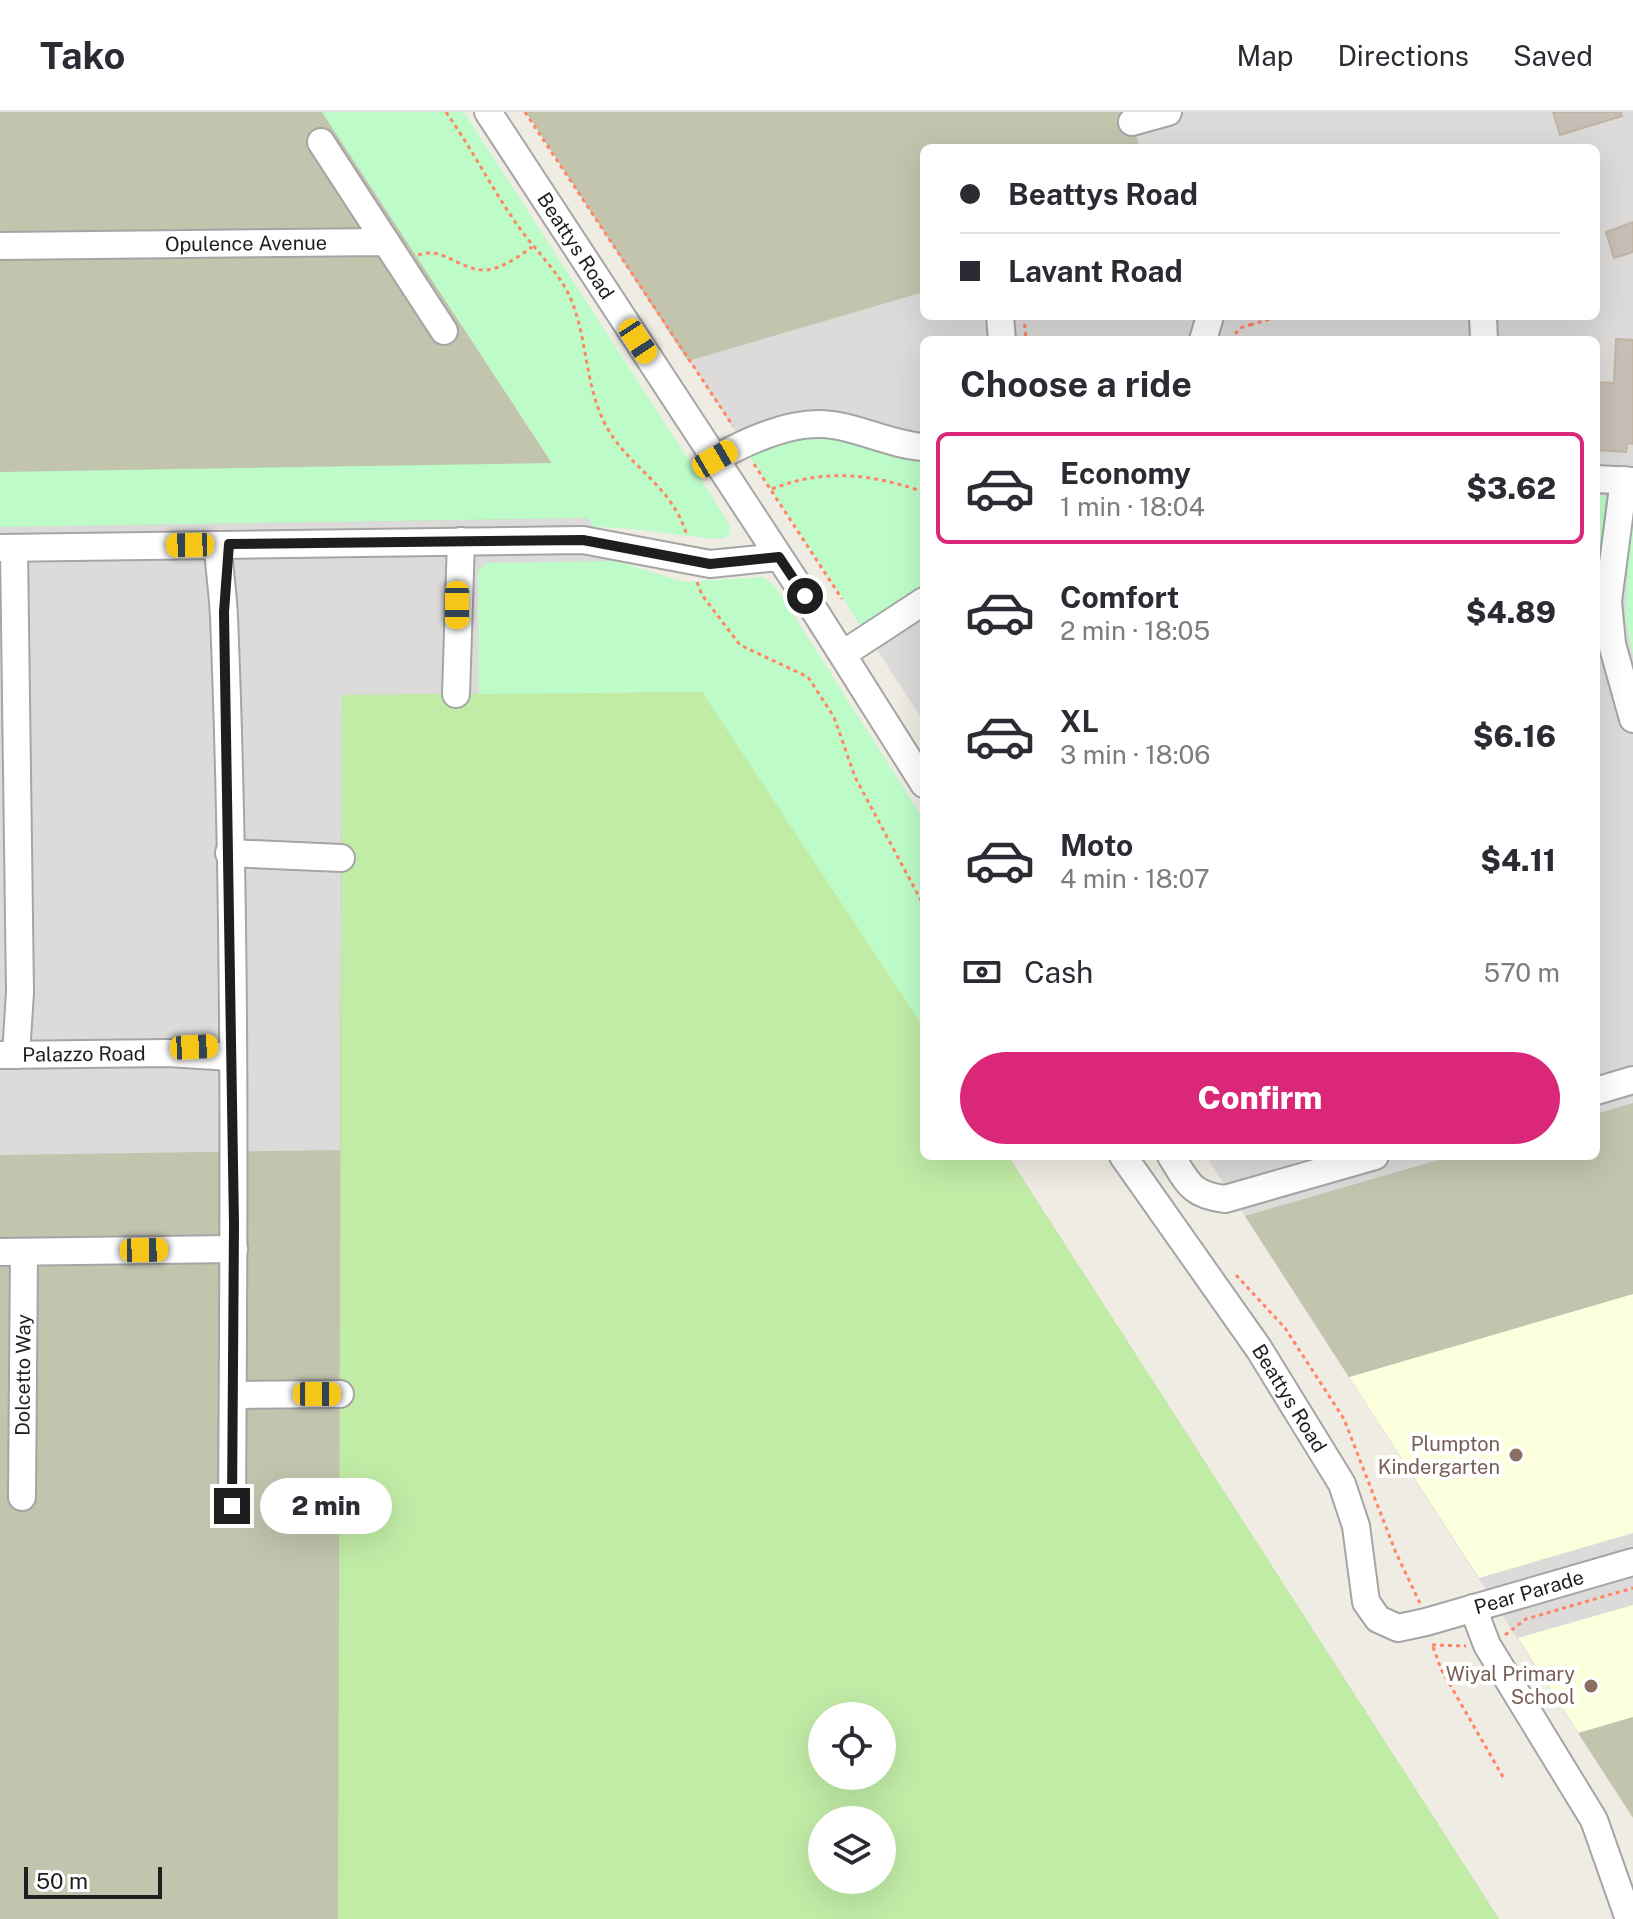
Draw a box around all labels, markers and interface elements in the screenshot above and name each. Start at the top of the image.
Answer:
text: Tako [40,33,126,78]
text: Map [1237,39,1293,72]
text: Directions [1337,39,1469,72]
text: Saved [1513,39,1593,72]
text: Beattys Road [1008,176,1198,212]
street label: Beattys Road [532,188,619,304]
street label: Opulence Avenue [165,231,327,256]
text: Lavant Road [1008,253,1183,289]
car [615,314,661,368]
text: Choose a ride [960,363,1192,405]
car [688,437,742,481]
icon: car [964,452,1036,524]
text: Economy [1060,455,1191,491]
text: $3.62 [1466,470,1556,506]
text: 1 min · 18:04 [1060,491,1205,522]
car [166,533,214,557]
icon: car [964,576,1036,648]
route start [787,578,823,614]
text: Comfort [1060,579,1179,615]
car [445,581,469,629]
text: $4.89 [1466,594,1556,630]
text: 2 min · 18:05 [1060,615,1210,646]
icon: car [964,700,1036,772]
text: XL [1060,703,1099,739]
text: $6.16 [1473,718,1556,754]
text: 3 min · 18:06 [1060,739,1210,770]
icon: car [964,824,1036,896]
text: Moto [1060,827,1133,863]
text: $4.11 [1480,842,1556,878]
text: 4 min · 18:07 [1060,863,1210,894]
icon: cash [960,950,1004,994]
text: Cash [1024,954,1093,990]
text: 570 m [1484,957,1560,988]
car [169,1034,219,1060]
street label: Palazzo Road [22,1041,146,1067]
button: Confirm [960,1052,1560,1144]
car [120,1238,168,1262]
street label: Dolcetto Way [10,1314,35,1436]
street label: Beattys Road [1247,1340,1332,1457]
car [293,1382,341,1406]
place label: Plumpton Kindergarten [1378,1432,1500,1479]
marker: Plumpton Kindergarten [1507,1446,1525,1464]
callout: 2 min [260,1478,392,1534]
route end [214,1488,250,1524]
text: 2 min [291,1490,361,1521]
street label: Pear Parade [1471,1565,1586,1619]
place label: Wiyal Primary School [1446,1662,1575,1709]
marker: Wiyal Primary School [1582,1677,1600,1695]
map controls [808,1702,896,1894]
button: locate [808,1702,896,1790]
button: layers [808,1806,896,1894]
scale bar [24,1863,162,1899]
text: 50 m [36,1868,88,1894]

